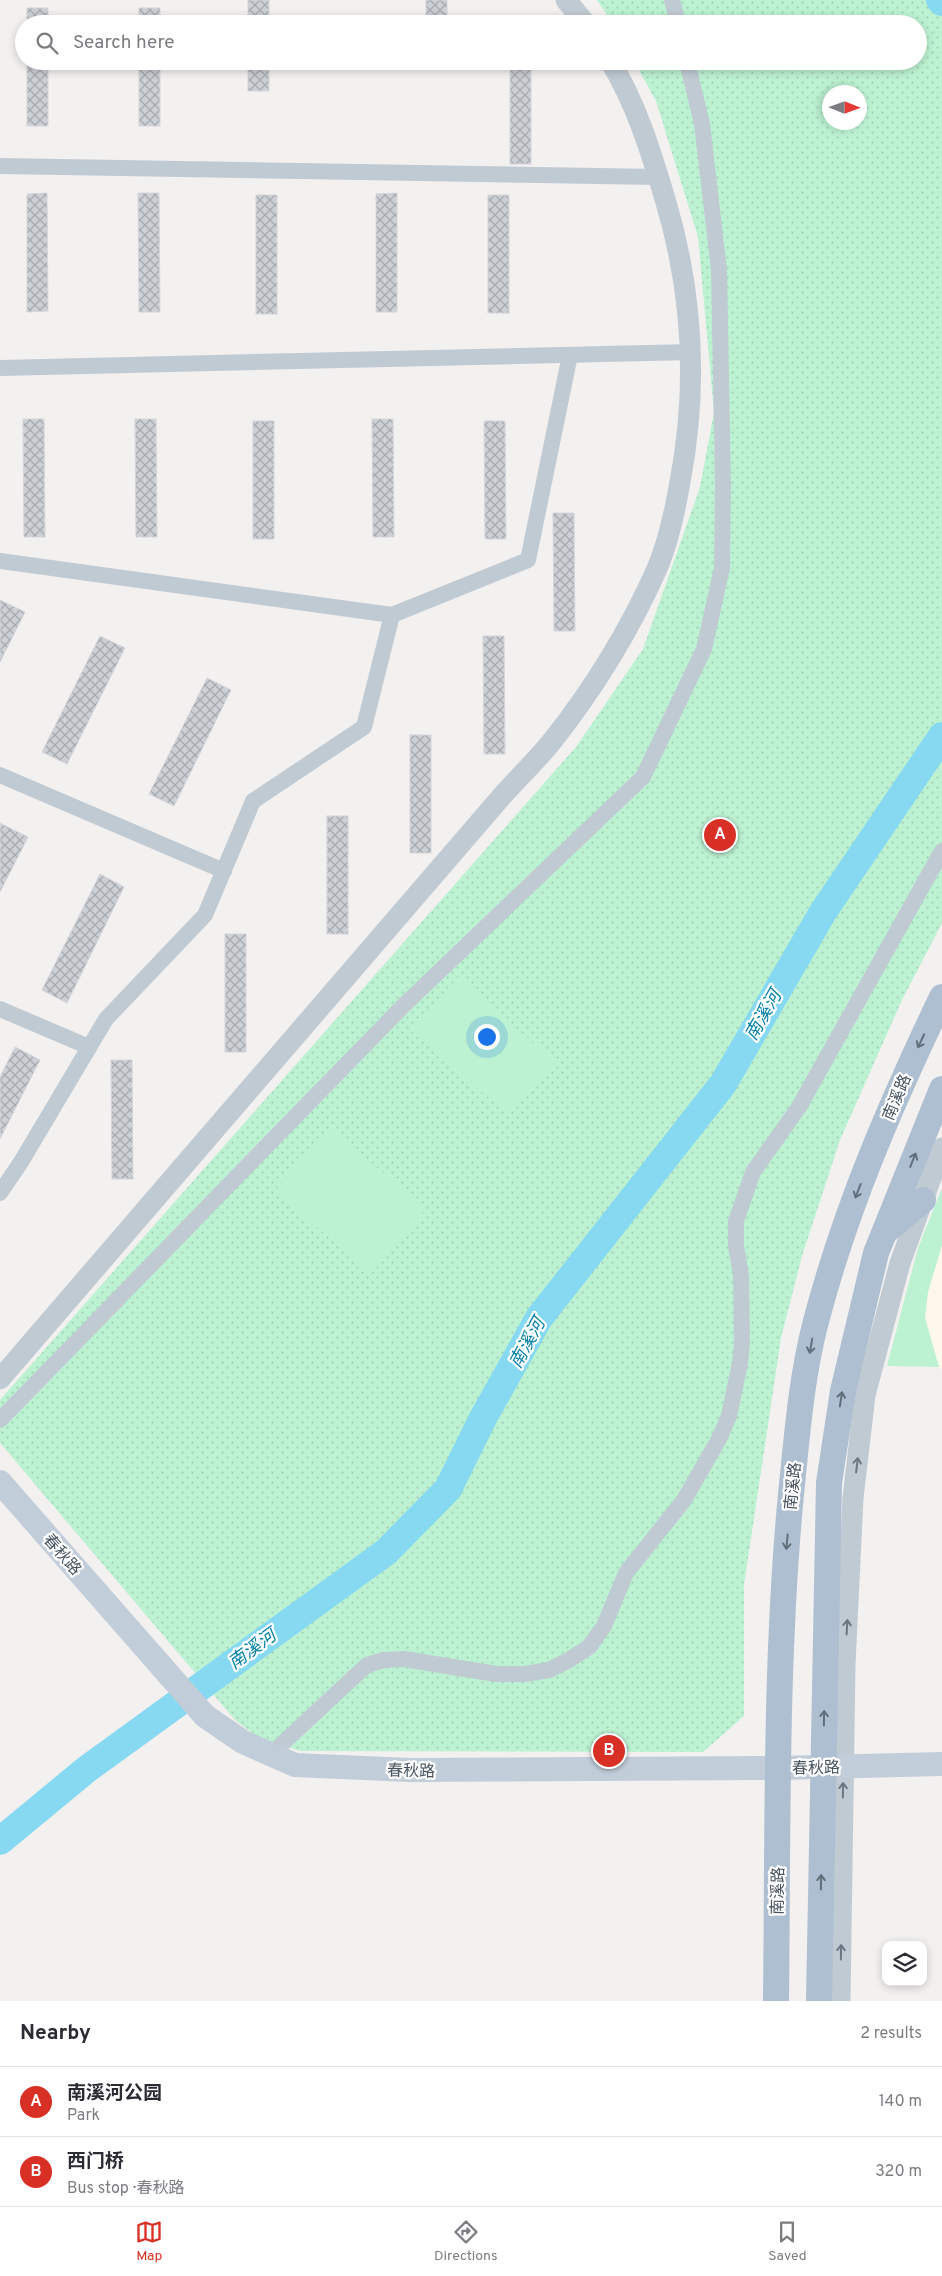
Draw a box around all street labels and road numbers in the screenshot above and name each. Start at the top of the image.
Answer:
street label: 南溪路 [879,1072,916,1124]
street label: 南溪路 [782,1461,806,1511]
street label: 春秋路 [38,1531,85,1580]
street label: 春秋路 [792,1759,840,1779]
street label: 春秋路 [387,1762,435,1782]
street label: 南溪路 [769,1867,789,1915]

